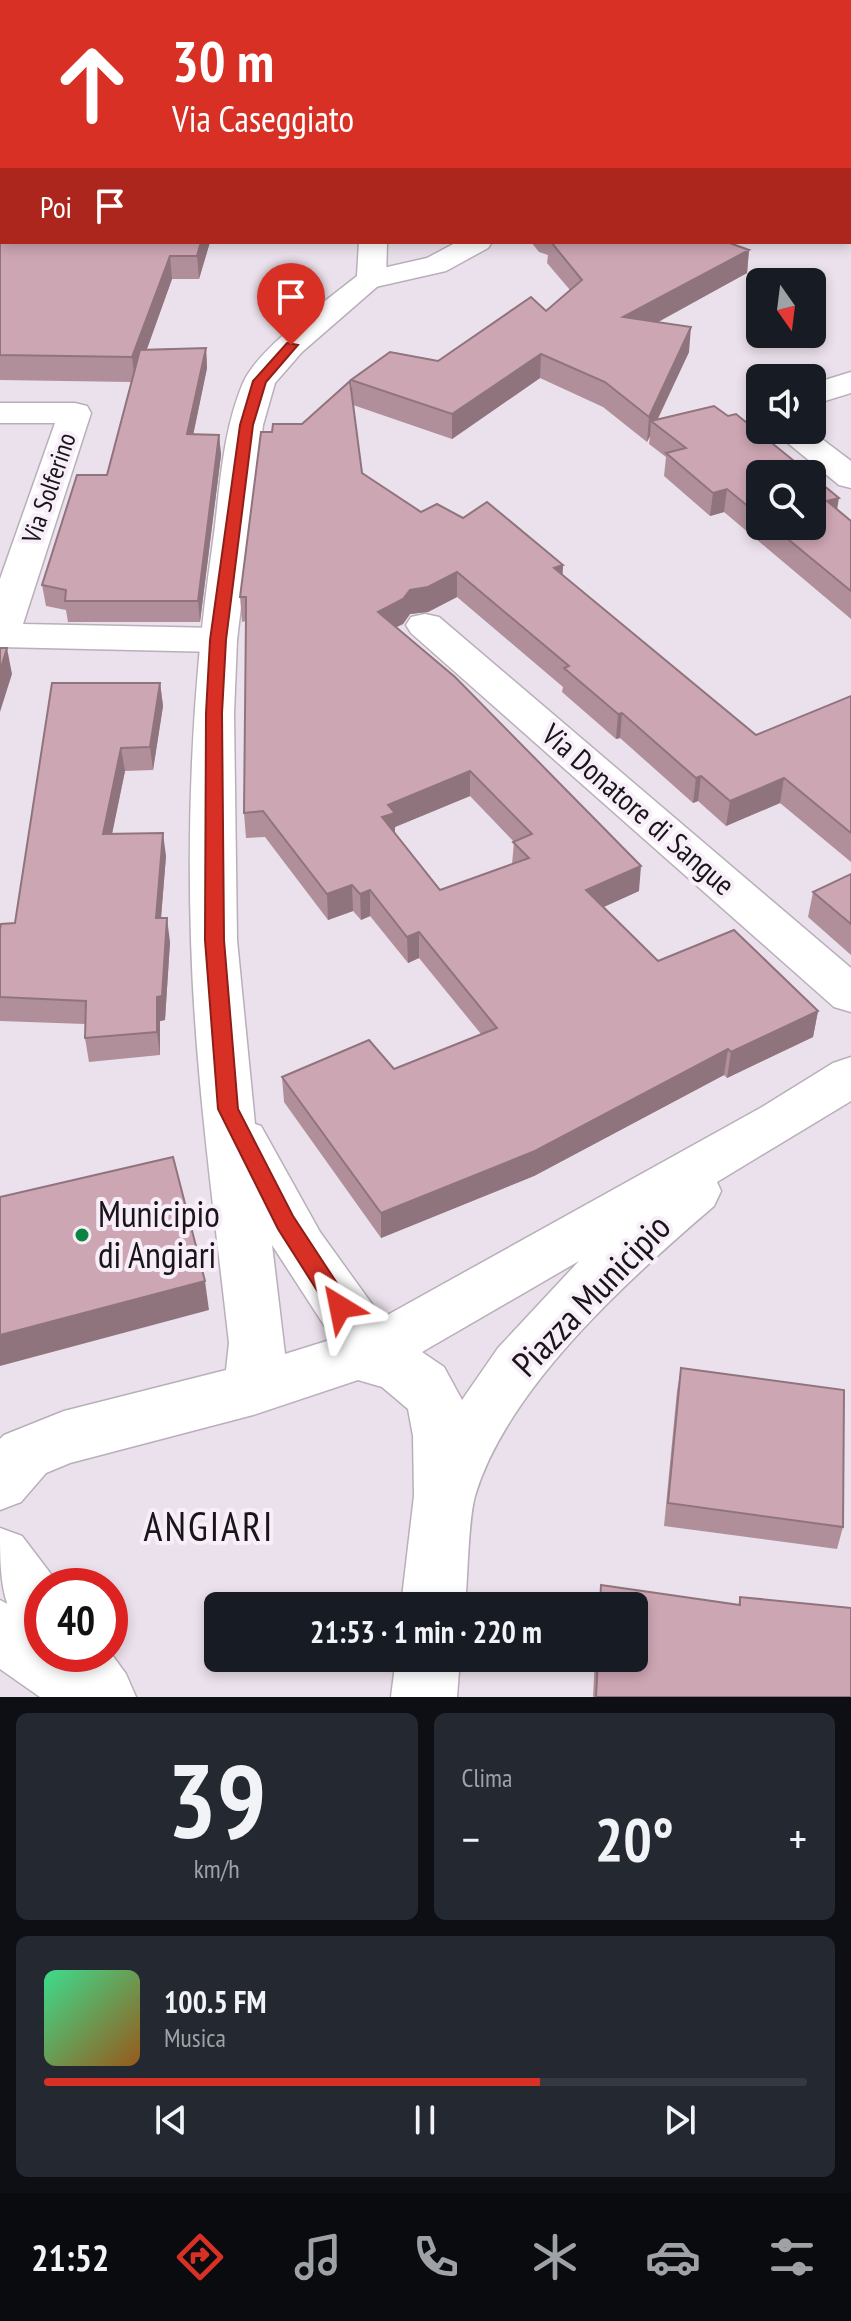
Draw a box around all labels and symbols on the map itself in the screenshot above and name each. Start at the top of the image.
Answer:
pin [257,263,325,345]
north arrow [746,268,826,348]
street label: Via Solferino [14,428,83,548]
street label: Via Donatore di Sangue [534,714,743,903]
place label: Municipio di Angiari [98,1190,220,1278]
street label: Piazza Municipio [501,1203,680,1386]
marker: Municipio di Angiari [73,1226,91,1244]
position arrow [298,1265,382,1349]
district label: ANGIARI [144,1500,274,1552]
speed limit sign: 40 [24,1568,128,1672]

